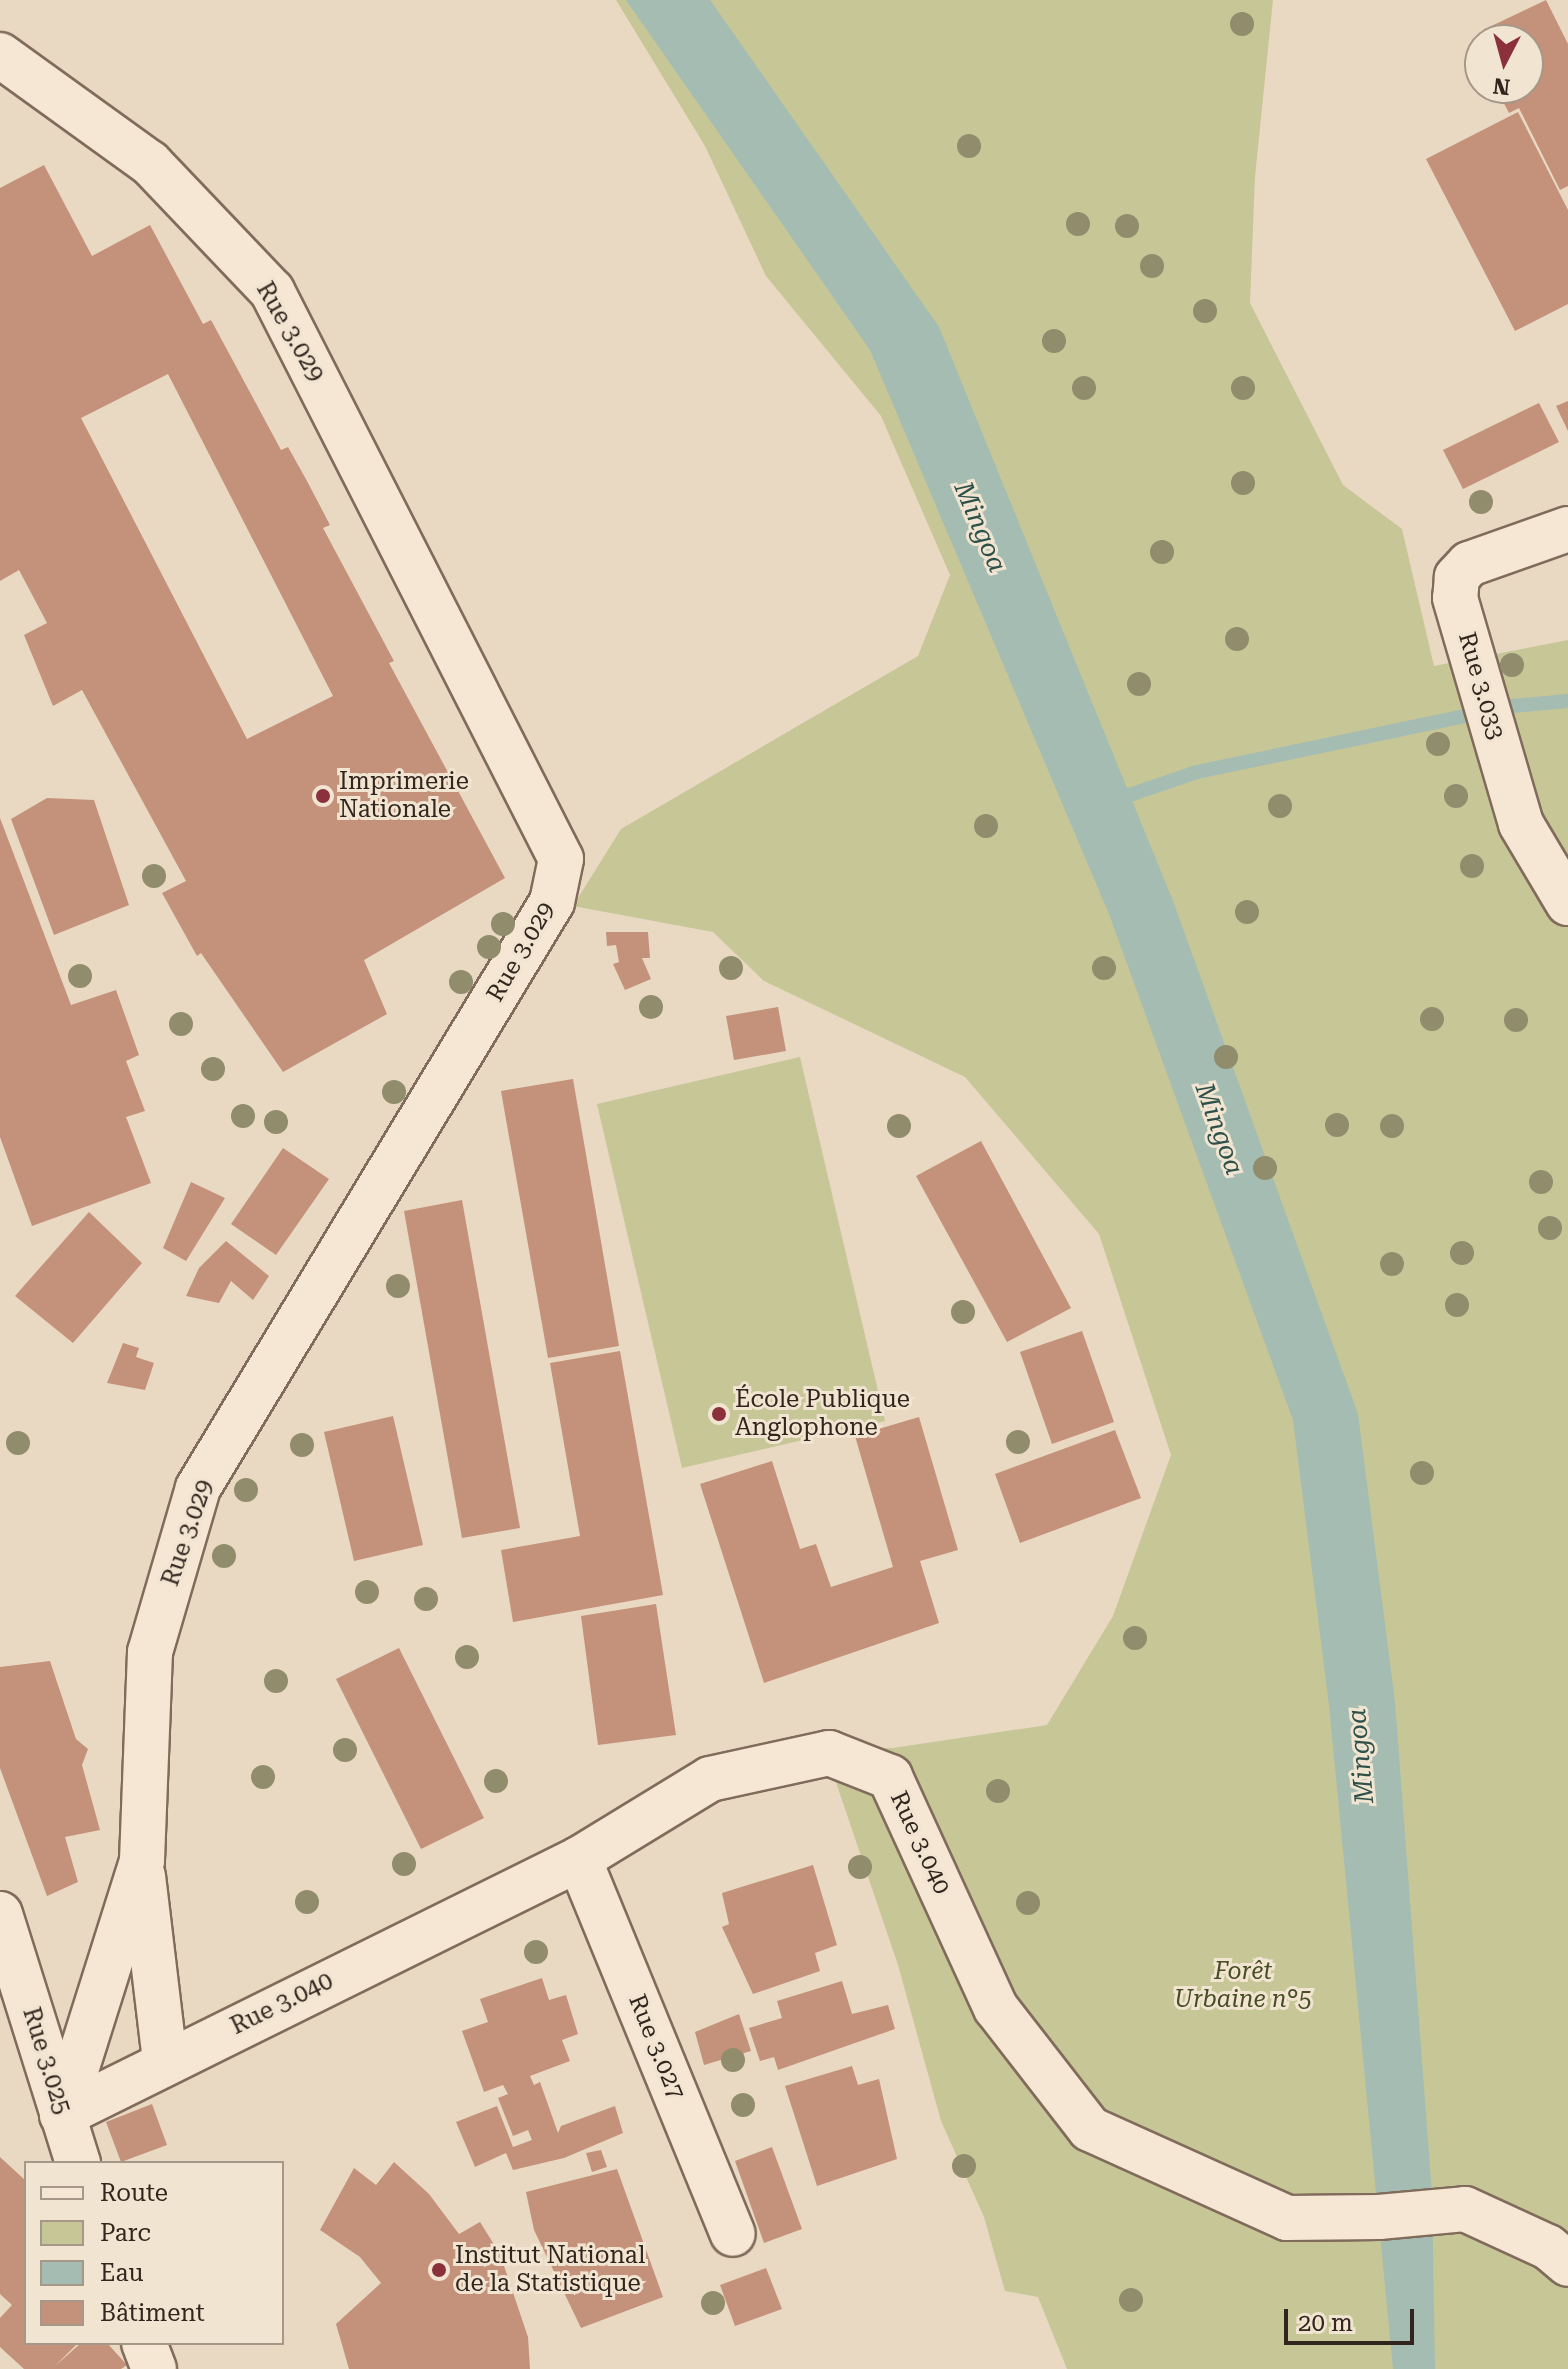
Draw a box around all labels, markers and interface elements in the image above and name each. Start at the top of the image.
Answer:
north arrow [1464,24,1544,104]
text: N [1492,73,1511,100]
street label: Rue 3.029 [250,277,330,387]
water label: Mingoa [947,477,1013,577]
street label: Rue 3.033 [1452,629,1510,743]
place label: Imprimerie Nationale [339,768,469,824]
marker: Imprimerie Nationale [314,787,332,805]
street label: Rue 3.029 [481,897,561,1007]
water label: Mingoa [1188,1079,1250,1179]
place label: École Publique Anglophone [735,1386,910,1442]
marker: École Publique Anglophone [710,1405,728,1423]
street label: Rue 3.029 [156,1476,220,1590]
water label: Mingoa [1341,1707,1381,1805]
street label: Rue 3.040 [884,1787,956,1899]
park label: Forêt Urbaine n°5 [1174,1958,1312,2014]
street label: Rue 3.040 [226,1967,338,2041]
street label: Rue 3.027 [622,1990,690,2104]
street label: Rue 3.025 [16,2004,76,2118]
legend [24,2161,284,2345]
text: Route [100,2179,168,2207]
text: Parc [100,2219,151,2247]
place label: Institut National de la Statistique [455,2242,645,2298]
text: Eau [100,2259,143,2287]
marker: Institut National de la Statistique [430,2261,448,2279]
scale bar [1288,2293,1418,2343]
text: Bâtiment [100,2299,205,2327]
text: 20 m [1298,2309,1353,2337]

